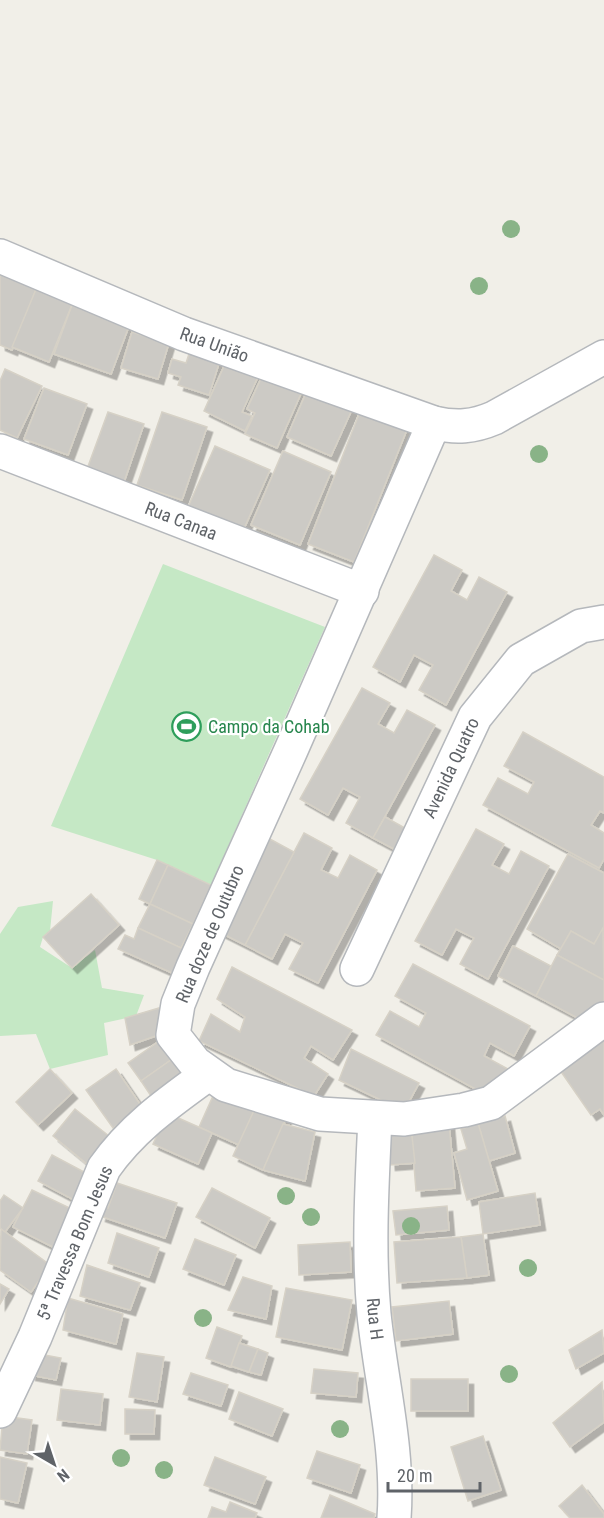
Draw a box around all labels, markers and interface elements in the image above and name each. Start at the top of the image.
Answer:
street label: Rua União [177,322,252,366]
street label: Rua Canaa [142,497,220,544]
sports icon: Campo da Cohab [171,711,203,743]
street label: Avenida Quatro [418,714,483,821]
place label: Campo da Cohab [208,716,330,737]
street label: Rua doze de Outubro [171,862,248,1006]
street label: 5ª Travessa Bom Jesus [32,1162,117,1323]
street label: Rua H [363,1297,388,1341]
north arrow [24,1434,84,1494]
scale bar [388,1455,480,1493]
text: N [53,1465,73,1486]
text: 20 m [397,1465,432,1486]

